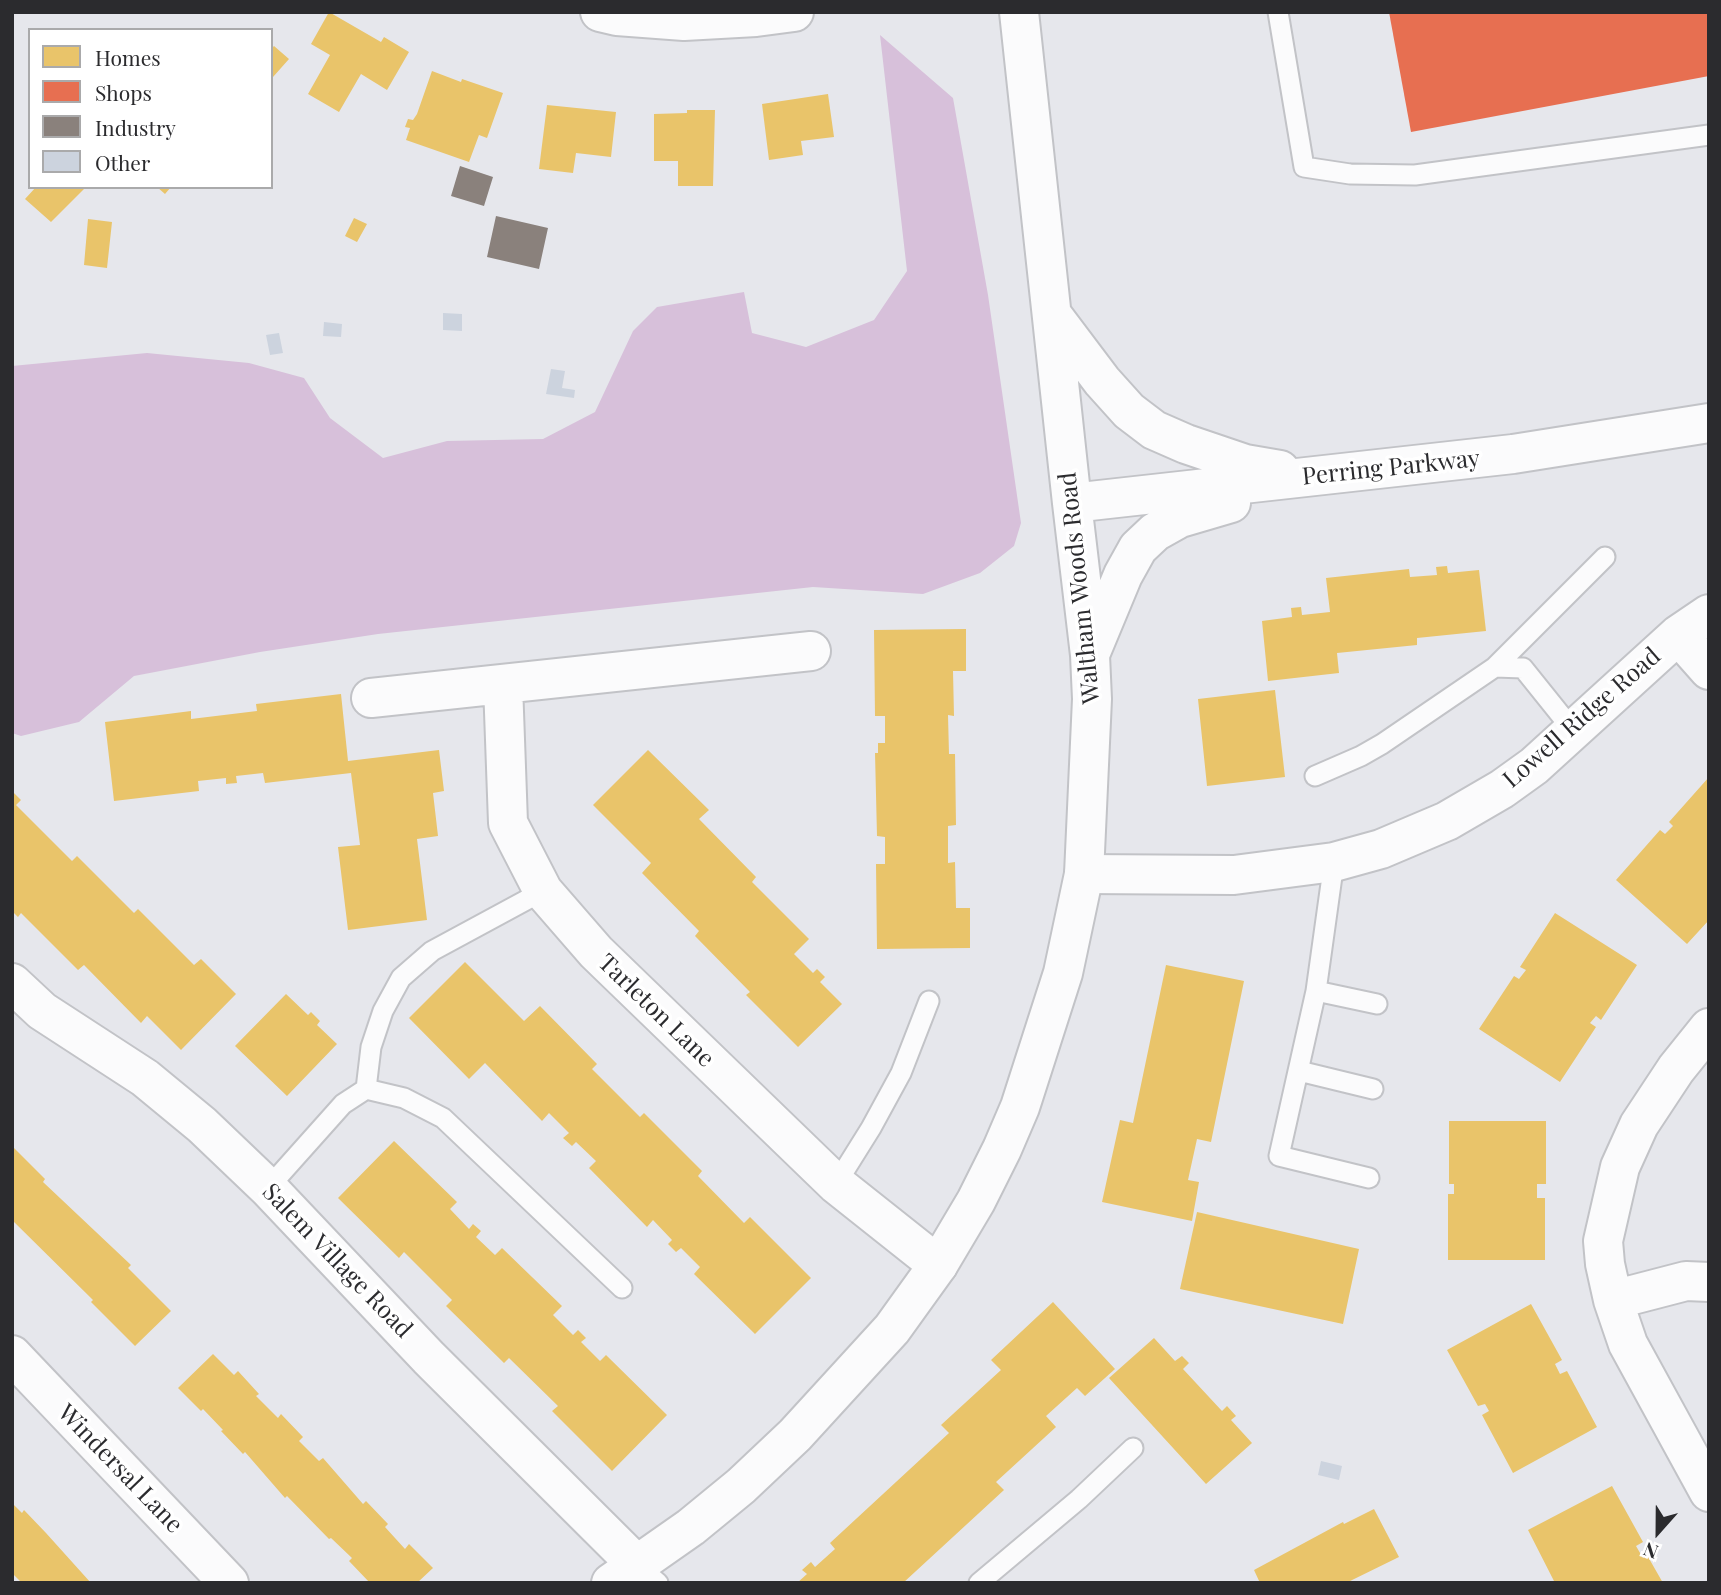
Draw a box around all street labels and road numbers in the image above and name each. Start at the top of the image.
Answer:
street label: Perring Parkway [1301,444,1481,492]
street label: Waltham Woods Road [1054,471,1106,705]
street label: Lowell Ridge Road [1498,642,1666,794]
street label: Tarleton Lane [592,949,720,1073]
street label: Salem Village Road [256,1178,418,1344]
street label: Windersal Lane [52,1399,188,1539]

